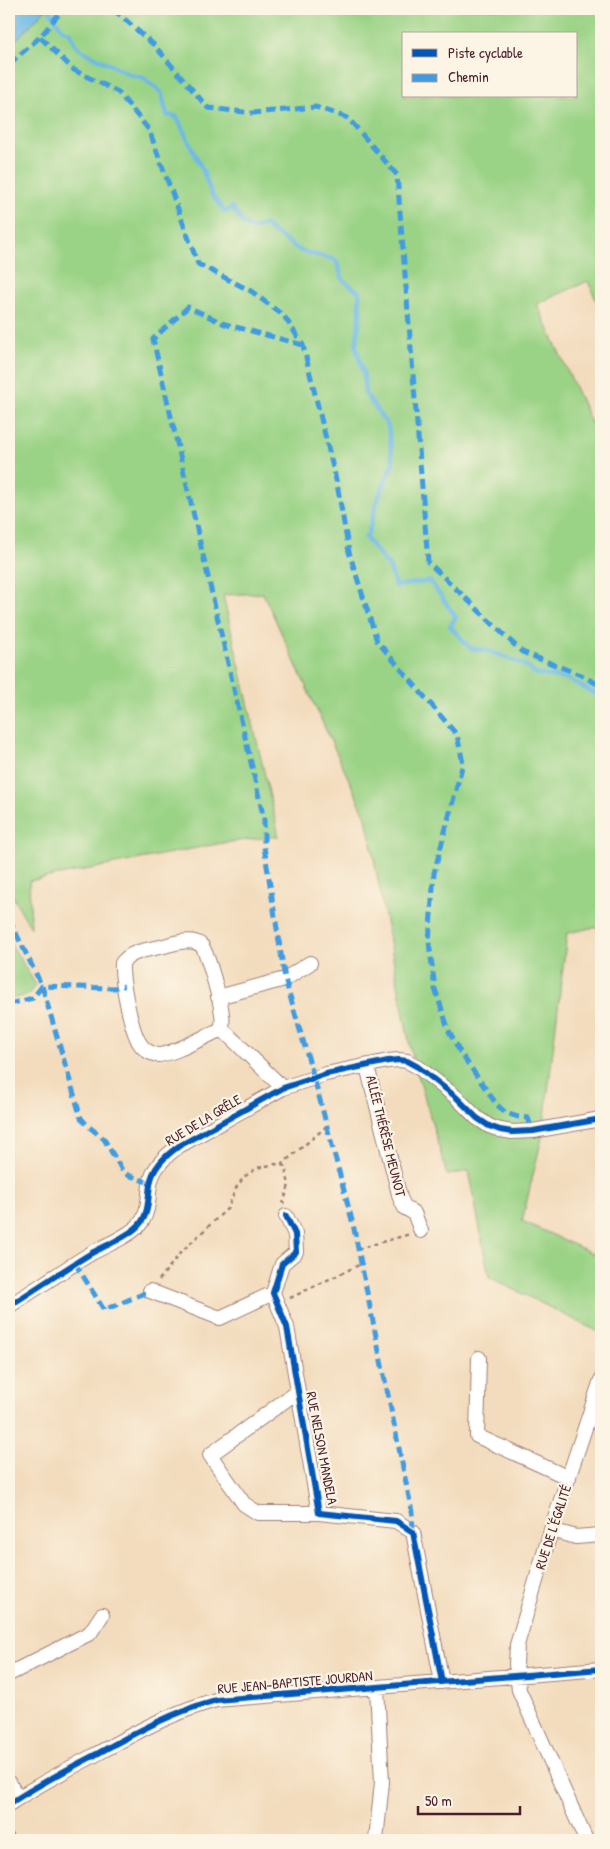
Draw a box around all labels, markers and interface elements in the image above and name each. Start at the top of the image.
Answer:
legend [402,32,578,98]
text: Piste cyclable [448,42,523,63]
text: Chemin [448,66,489,87]
street label: ALLÉE THÉRÈSE MEUNOT [362,1073,411,1199]
street label: RUE DE LA GRÊLE [161,1089,244,1150]
street label: RUE NELSON MANDELA [302,1390,343,1506]
street label: RUE DE L'ÉGALITÉ [530,1482,575,1572]
street label: RUE JEAN-BAPTISTE JOURDAN [217,1665,373,1698]
scale bar [418,1784,520,1816]
text: 50 m [425,1790,452,1811]

